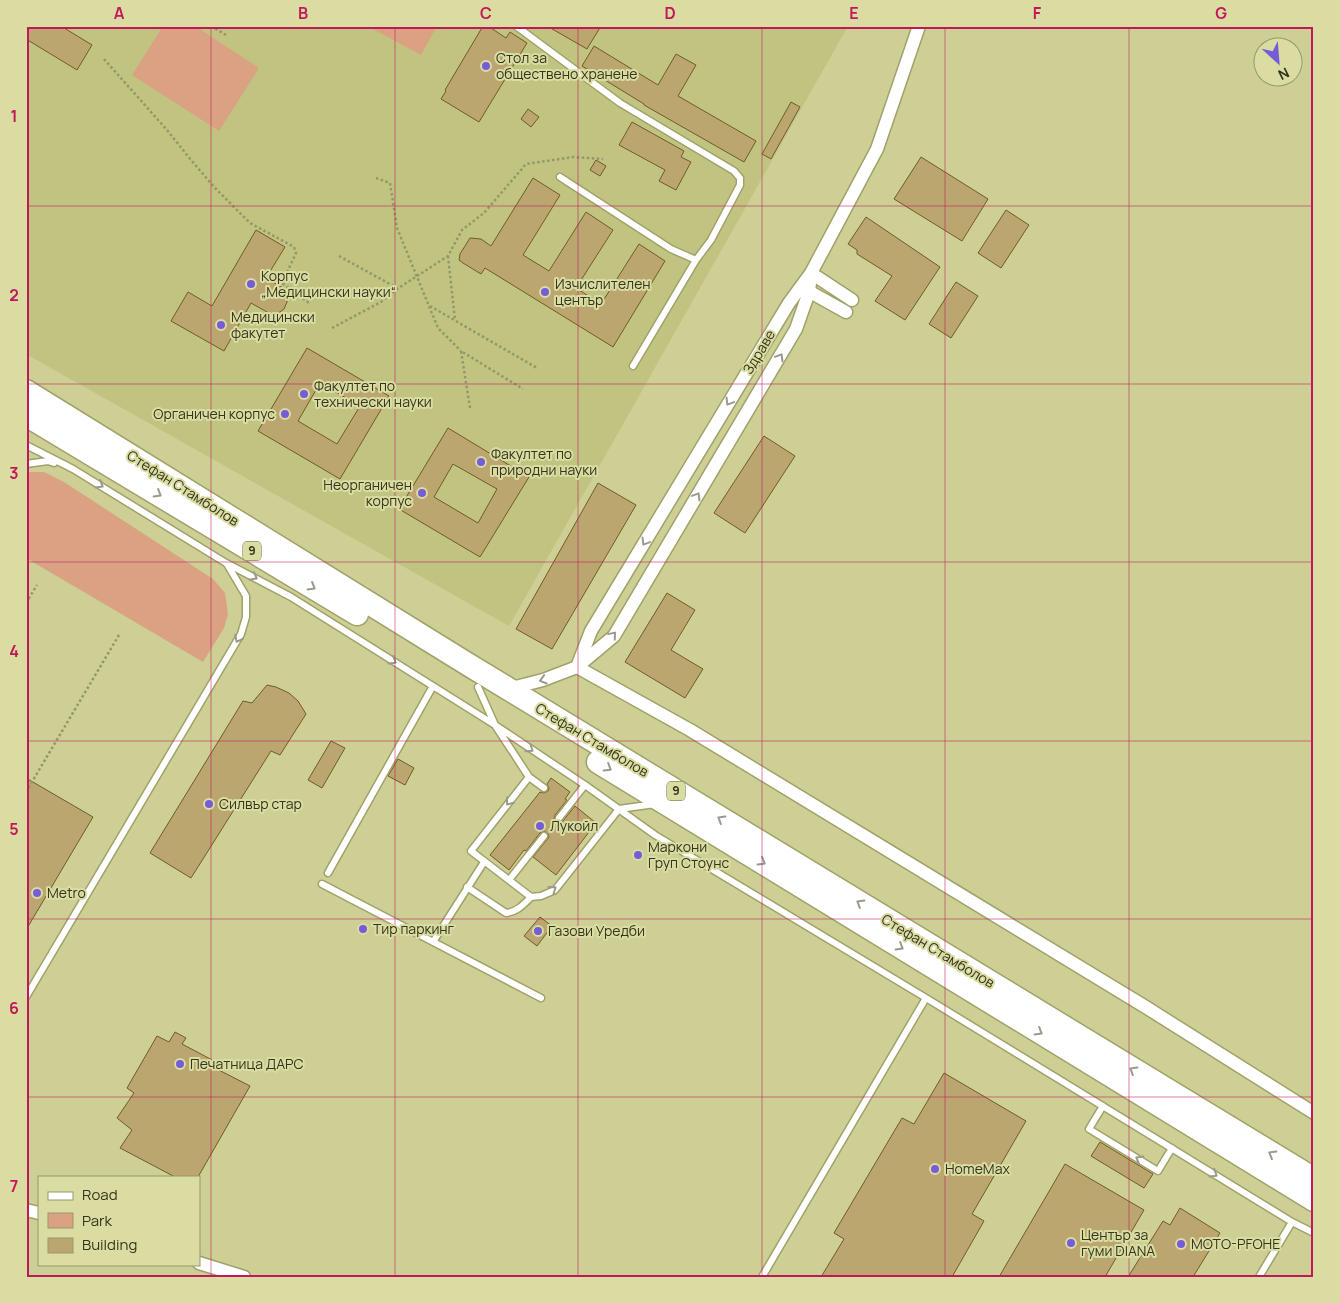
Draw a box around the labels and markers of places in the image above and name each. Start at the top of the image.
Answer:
place label: Стол за обществено хранене [496,48,637,83]
marker: Стол за обществено хранене [480,60,492,72]
place label: Корпус „Медицински науки“ [261,266,396,301]
place label: Изчислителен център [555,274,651,309]
marker: Корпус „Медицински науки“ [245,278,257,290]
marker: Изчислителен център [539,286,551,298]
place label: Медицински факутет [231,307,315,342]
marker: Медицински факутет [215,319,227,331]
place label: Факултет по технически науки [314,376,432,411]
marker: Факултет по технически науки [298,388,310,400]
place label: Органичен корпус [153,404,275,423]
marker: Органичен корпус [279,408,291,420]
place label: Факултет по природни науки [491,444,597,479]
marker: Факултет по природни науки [475,456,487,468]
place label: Неорганичен корпус [323,475,412,510]
marker: Неорганичен корпус [416,487,428,499]
place label: Силвър стар [219,794,302,813]
marker: Силвър стар [203,798,215,810]
place label: Лукойл [550,816,598,835]
marker: Лукойл [534,820,546,832]
place label: Маркони Груп Стоунс [648,837,730,872]
marker: Маркони Груп Стоунс [632,849,644,861]
place label: Metro [47,883,86,902]
marker: Metro [31,887,43,899]
place label: Тир паркинг [373,919,455,938]
place label: Газови Уредби [548,921,645,940]
marker: Тир паркинг [357,923,369,935]
marker: Газови Уредби [532,925,544,937]
place label: Печатница ДАРС [190,1054,303,1073]
marker: Печатница ДАРС [174,1058,186,1070]
place label: HomeMax [945,1159,1010,1178]
marker: HomeMax [929,1163,941,1175]
place label: Център за гуми DIANA [1081,1225,1155,1260]
place label: MOTO-PFOHE [1191,1234,1280,1253]
marker: Център за гуми DIANA [1065,1237,1077,1249]
marker: MOTO-PFOHE [1175,1238,1187,1250]

